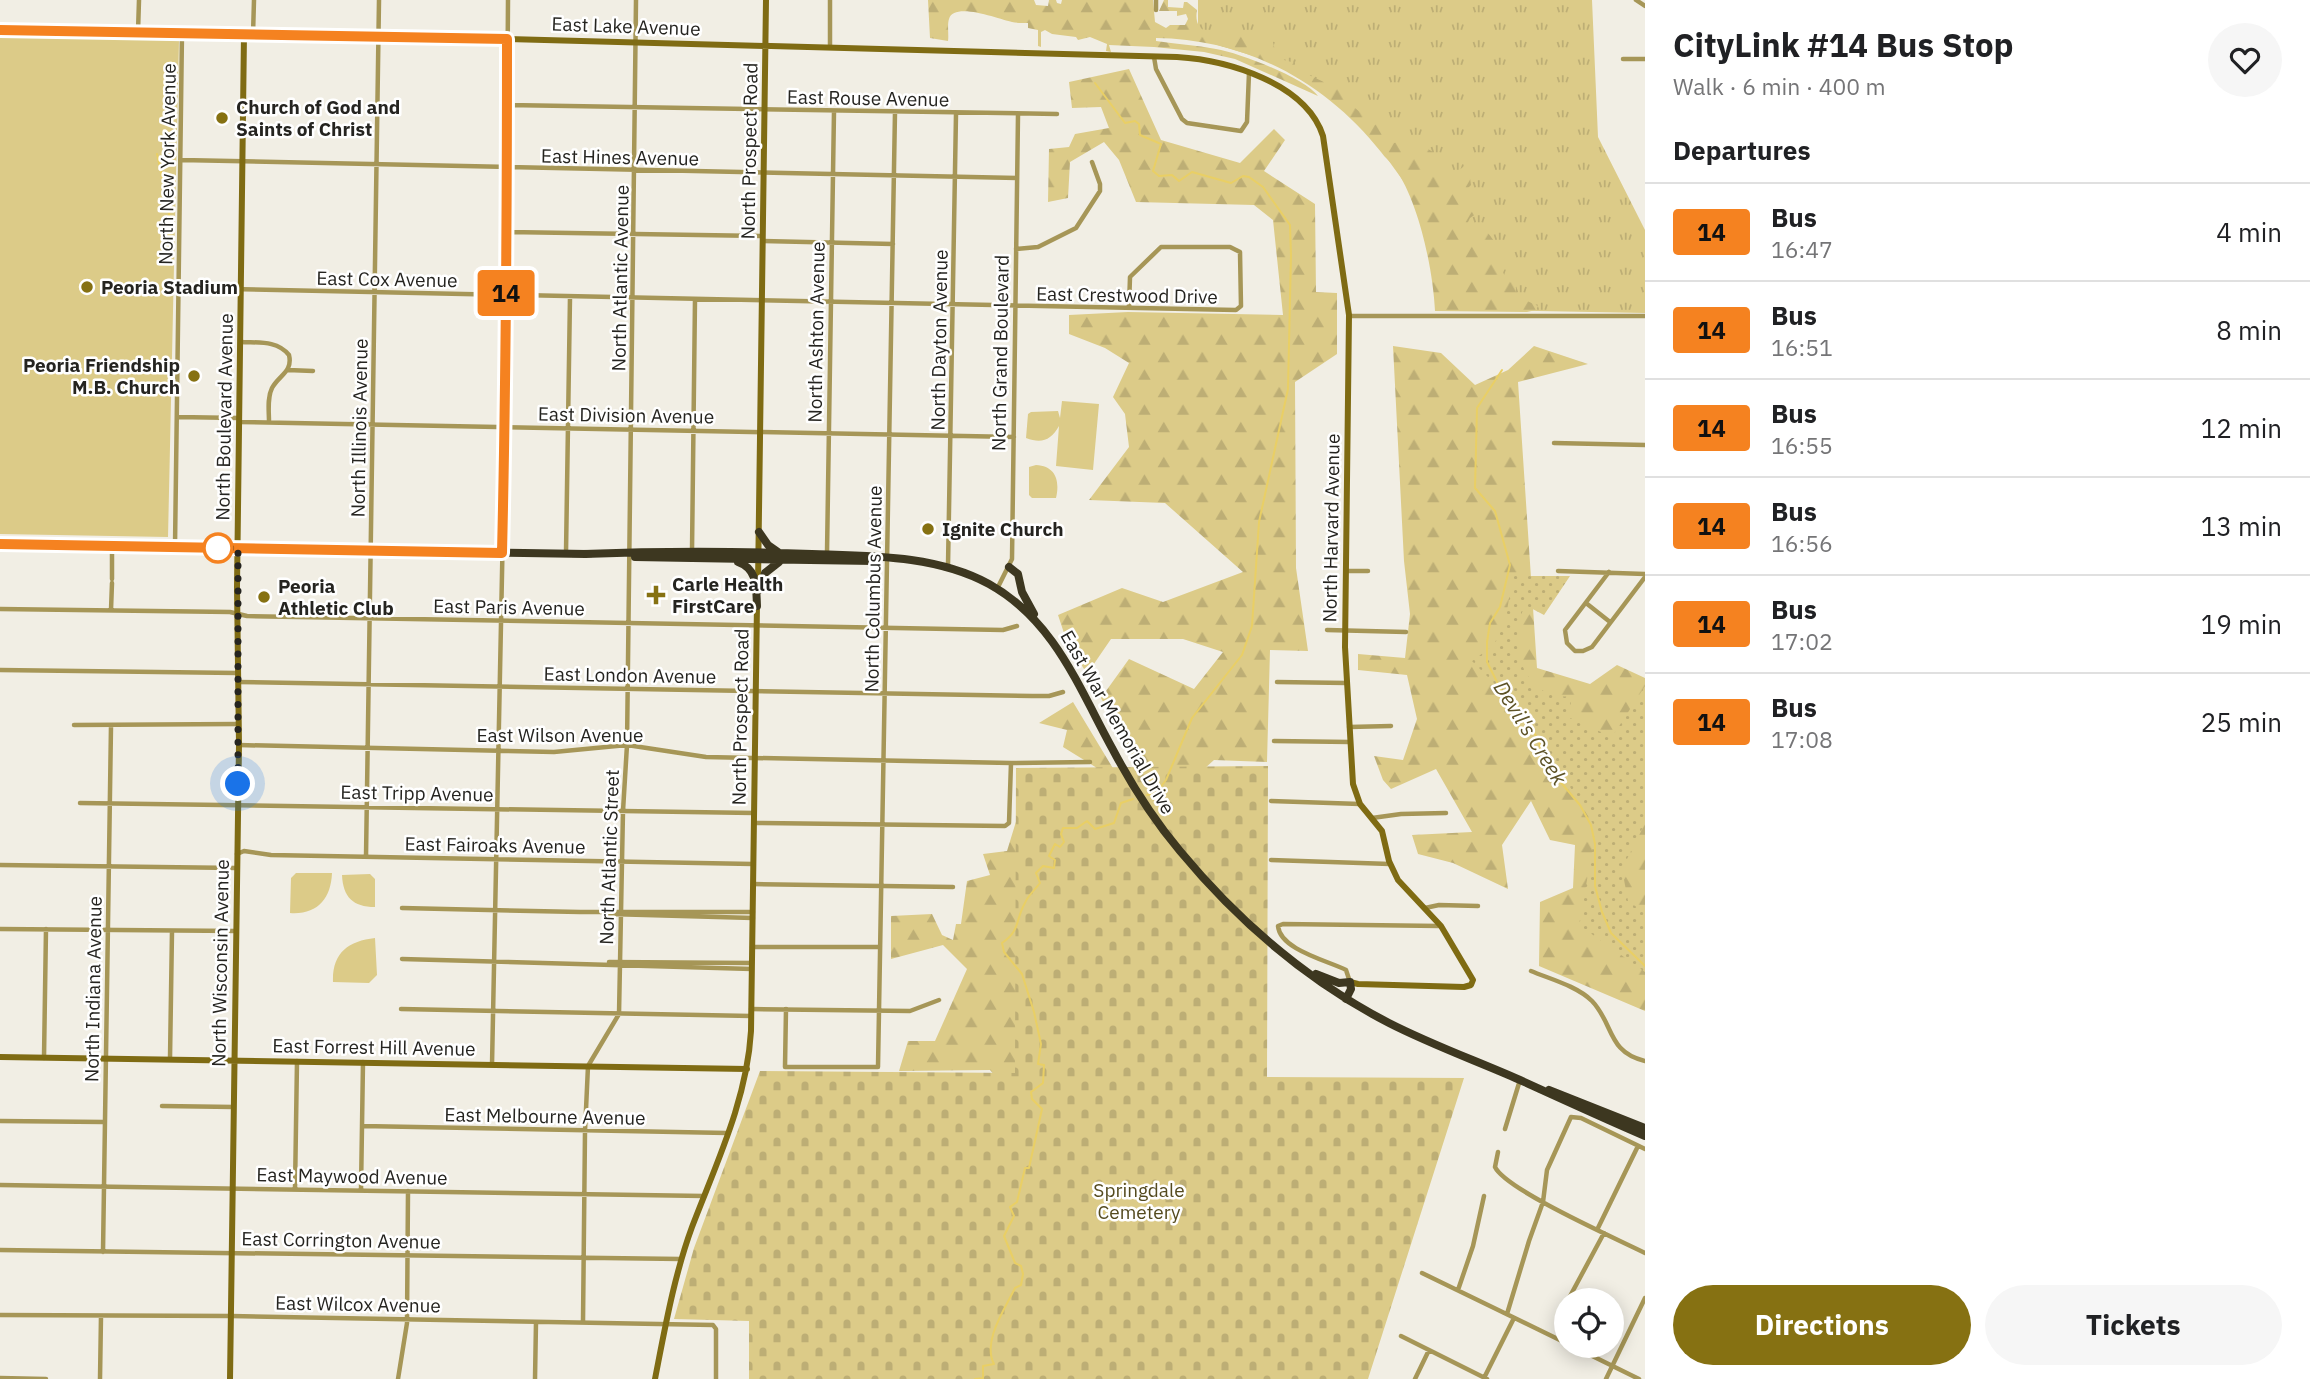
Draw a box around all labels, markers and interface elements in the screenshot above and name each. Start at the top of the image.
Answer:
street label: East Lake Avenue [551,11,701,41]
text: CityLink #14 Bus Stop [1673,23,2014,66]
button: heart [2208,23,2282,97]
street label: North Prospect Road [735,62,763,240]
street label: North New York Avenue [153,63,181,265]
text: Walk · 6 min · 400 m [1673,71,1886,101]
street label: East Rouse Avenue [787,85,949,111]
place label: Church of God and Saints of Christ [236,95,400,141]
marker: Church of God and Saints of Christ [214,110,230,126]
text: Departures [1673,133,1811,167]
street label: East Hines Avenue [541,144,699,170]
street label: North Atlantic Avenue [606,184,634,372]
text: Bus [1771,200,1817,234]
text: 4 min [2216,215,2282,249]
text: 14 [1697,216,1726,248]
text: 16:47 [1771,234,1833,264]
street label: North Ashton Avenue [802,241,830,423]
street label: North Dayton Avenue [925,249,953,431]
street label: North Grand Boulevard [986,255,1014,451]
street label: East Cox Avenue [316,266,458,292]
line badge: 14 [475,270,538,316]
place label: Peoria Stadium [101,275,238,299]
text: 14 [492,277,520,309]
marker: Peoria Stadium [79,279,95,295]
street label: East Crestwood Drive [1036,281,1218,309]
text: Bus [1771,298,1817,332]
street label: North Boulevard Avenue [210,313,238,521]
text: 8 min [2216,313,2282,347]
text: 14 [1697,314,1726,346]
text: 16:51 [1771,332,1833,362]
street label: North Illinois Avenue [345,338,373,518]
place label: Peoria Friendship M.B. Church [23,353,180,399]
marker: Peoria Friendship M.B. Church [186,368,202,384]
text: Bus [1771,396,1817,430]
street label: East Division Avenue [538,401,714,429]
text: 12 min [2201,411,2282,445]
text: 14 [1697,412,1726,444]
text: 16:55 [1771,430,1833,460]
street label: North Harvard Avenue [1317,433,1345,623]
street label: North Columbus Avenue [859,485,887,693]
text: Bus [1771,494,1817,528]
text: 13 min [2201,509,2282,543]
text: 14 [1697,510,1726,542]
place label: Ignite Church [942,517,1064,541]
marker: Ignite Church [920,521,936,537]
text: 16:56 [1771,528,1833,558]
unlabelled marker [203,533,233,563]
place label: Carle Health FirstCare [672,572,783,618]
place label: Peoria Athletic Club [278,574,394,620]
marker: Carle Health FirstCare [646,585,666,605]
marker: Peoria Athletic Club [256,589,272,605]
text: Bus [1771,592,1817,626]
street label: East Paris Avenue [433,594,585,620]
text: 19 min [2201,607,2282,641]
text: 14 [1697,608,1726,640]
street label: East War Memorial Drive [1055,626,1181,818]
text: 17:02 [1771,626,1833,656]
street label: North Prospect Road [726,628,754,806]
street label: East London Avenue [543,661,717,689]
water label: Devil's Creek [1488,675,1575,791]
text: Bus [1771,690,1817,724]
text: 25 min [2201,705,2282,739]
text: 14 [1697,706,1726,738]
street label: East Wilson Avenue [477,723,643,747]
text: 17:08 [1771,724,1833,754]
your location [220,766,255,801]
street label: North Atlantic Street [594,769,624,945]
street label: East Tripp Avenue [340,780,494,806]
street label: East Fairoaks Avenue [404,831,586,859]
street label: North Wisconsin Avenue [206,859,234,1067]
street label: North Indiana Avenue [79,896,107,1082]
street label: East Forrest Hill Avenue [272,1033,476,1061]
street label: East Melbourne Avenue [444,1102,646,1130]
street label: East Maywood Avenue [256,1162,448,1190]
park label: Springdale Cemetery [1093,1178,1185,1224]
street label: East Corrington Avenue [241,1226,441,1254]
button: Directions [1673,1285,1971,1365]
button: Tickets [1985,1285,2282,1365]
map controls [1554,1288,1624,1358]
button: locate [1554,1288,1624,1358]
street label: East Wilcox Avenue [275,1291,441,1317]

